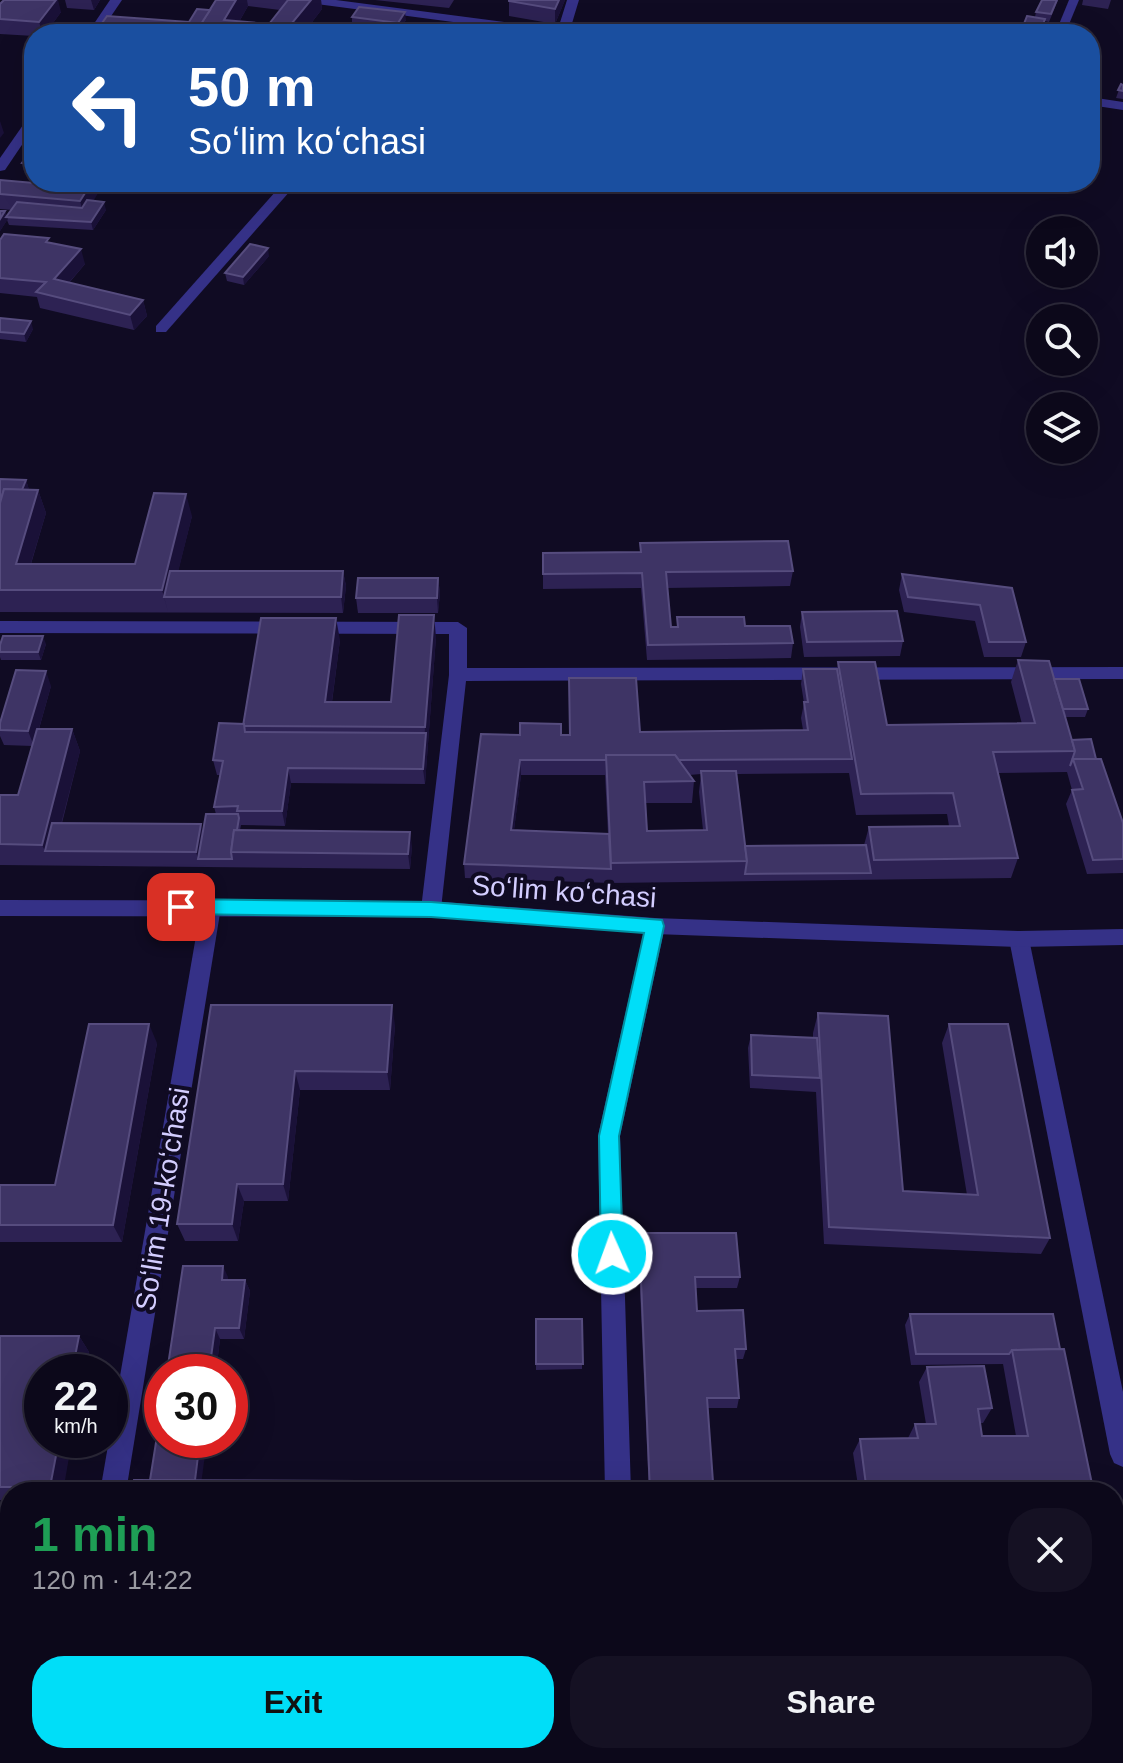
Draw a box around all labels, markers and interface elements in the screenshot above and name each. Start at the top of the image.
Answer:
text: 50 m [188,55,316,118]
icon: left [56,56,160,160]
text: Soʻlim koʻchasi [188,121,426,162]
map controls [1026,216,1098,464]
button: sound [1026,216,1098,288]
button: search [1026,304,1098,376]
button: layers [1026,392,1098,464]
street label: Soʻlim koʻchasi [471,870,657,913]
pin [147,873,215,941]
icon: arrive [159,885,203,929]
street label: Soʻlim 19-koʻchasi [130,1085,195,1313]
position arrow [570,1212,654,1296]
speed limit sign: 30 [144,1354,248,1458]
text: 22 [54,1374,98,1418]
text: km/h [54,1415,98,1437]
text: 1 min [32,1508,157,1561]
button: close [1008,1508,1092,1592]
text: 120 m · 14:22 [32,1565,192,1595]
button: Exit [32,1656,554,1748]
button: Share [570,1656,1092,1748]

